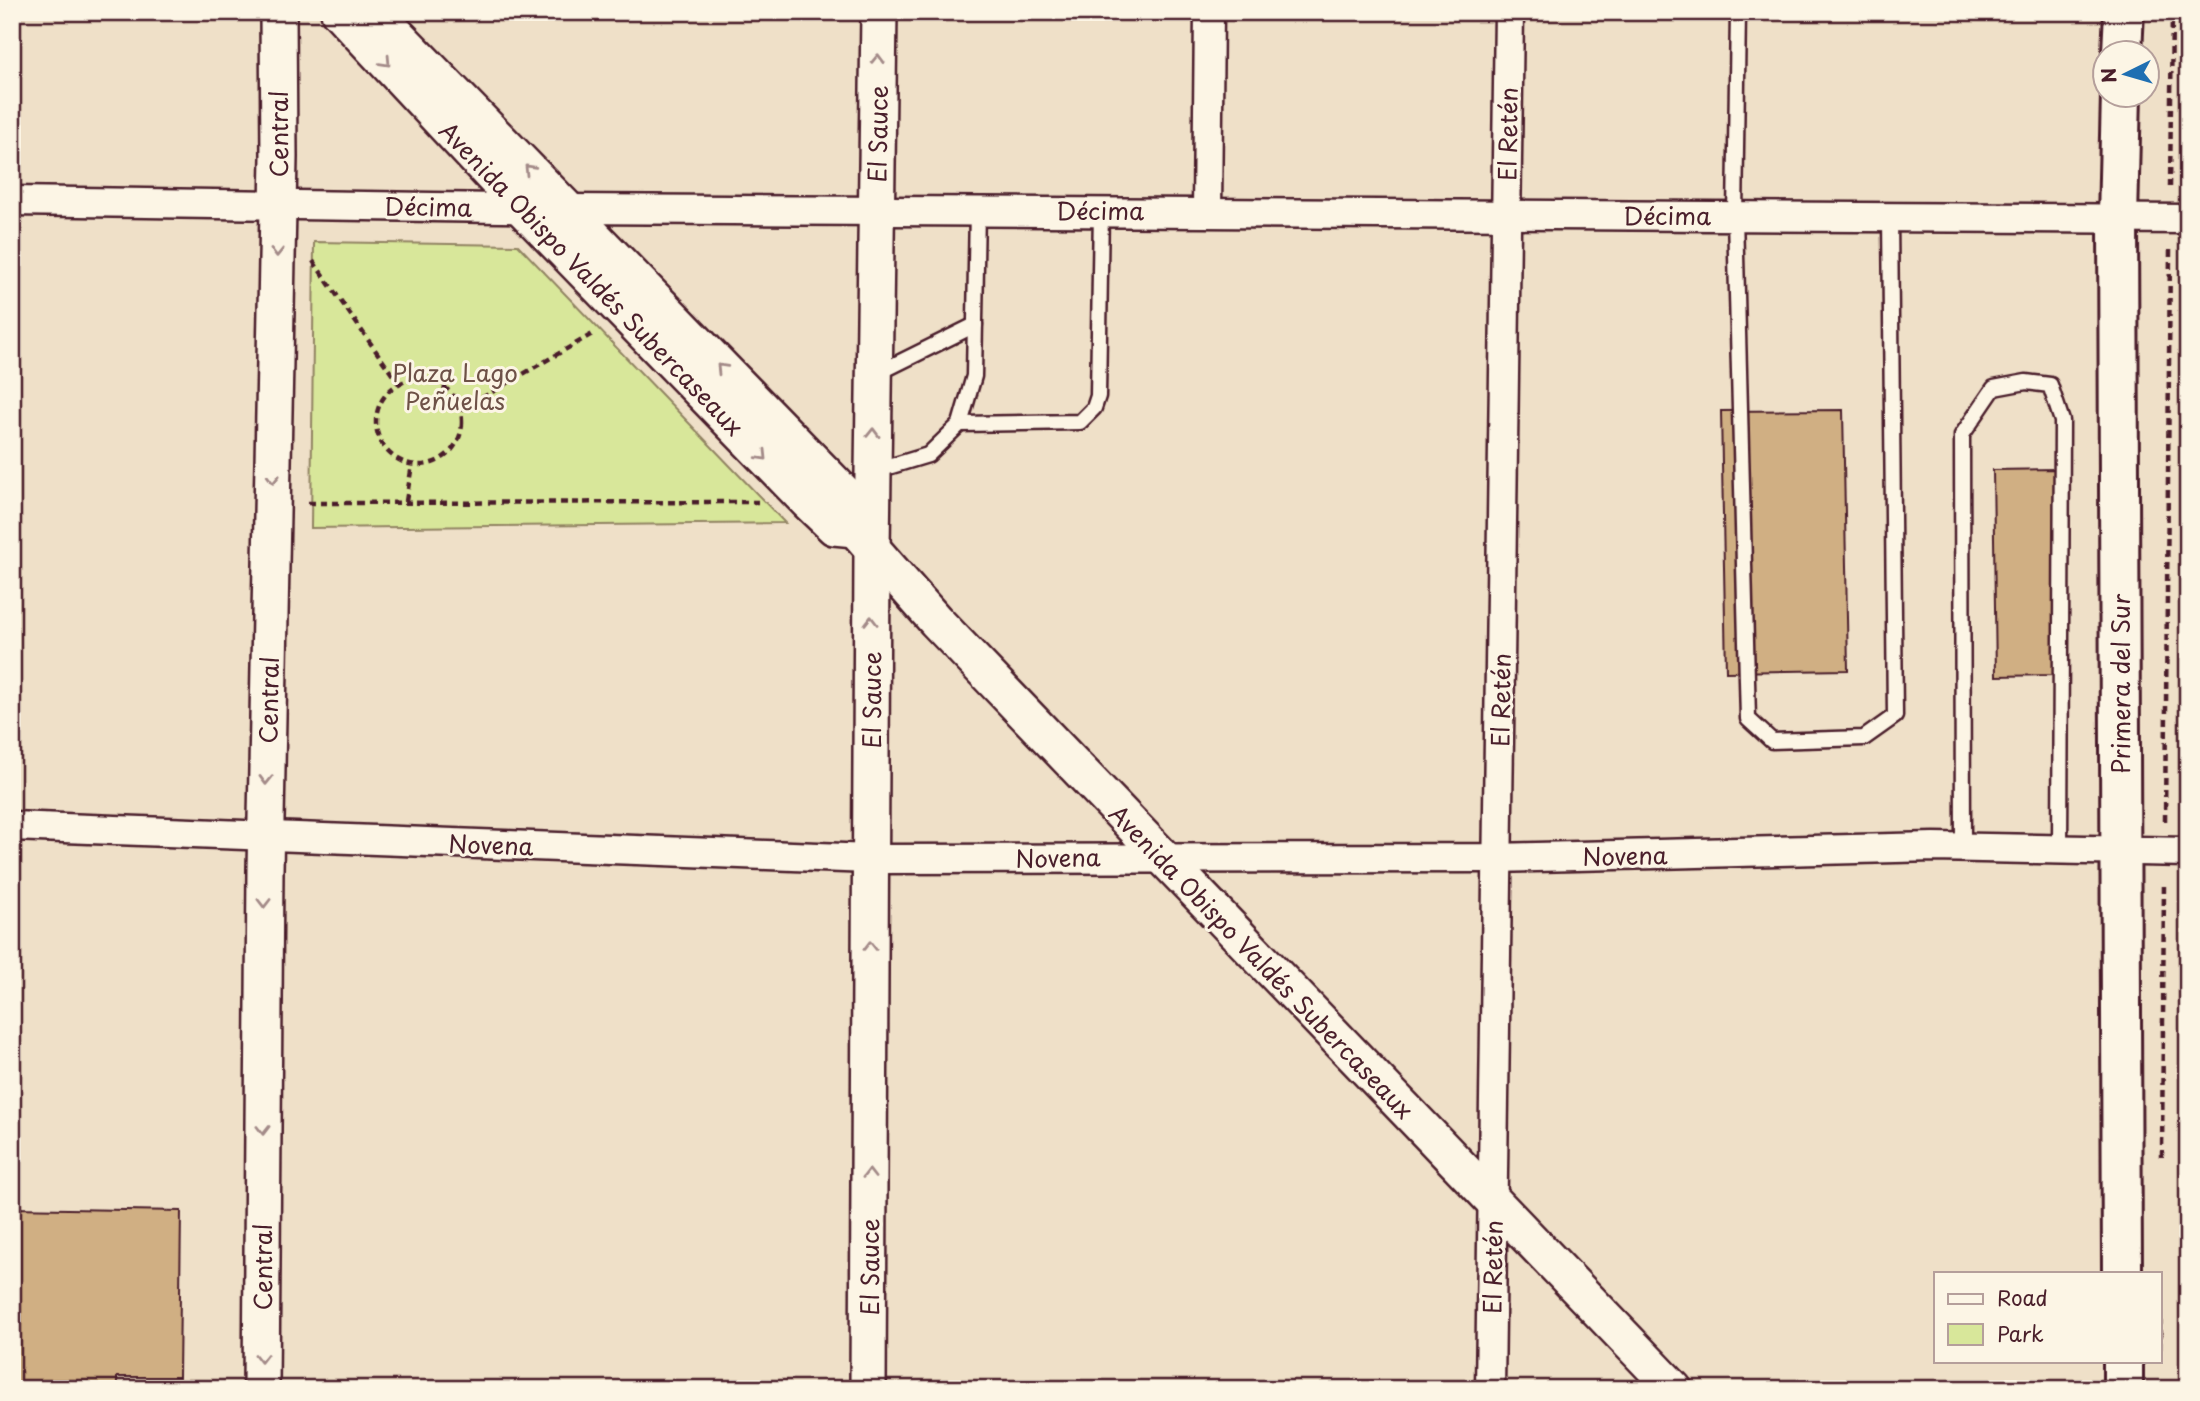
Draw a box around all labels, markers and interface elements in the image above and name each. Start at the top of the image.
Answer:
north arrow [2092,38,2162,108]
one-way arrow [870,53,886,64]
one-way arrow [377,54,390,67]
text: N [2093,67,2123,84]
street label: El Sauce [858,85,896,183]
street label: El Retén [1488,87,1526,181]
street label: Central [260,91,296,178]
street label: Avenida Obispo Valdés Subercaseaux [432,113,752,443]
one-way arrow [524,165,537,178]
street label: Décima [384,187,472,225]
street label: Décima [1056,192,1144,228]
street label: Décima [1623,197,1711,233]
one-way arrow [269,247,285,258]
park label: Plaza Lago Peñuelas [392,354,518,418]
one-way arrow [717,363,730,376]
one-way arrow [866,427,881,438]
one-way arrow [755,448,768,461]
one-way arrow [265,474,280,485]
street label: Primera del Sur [2102,593,2138,774]
one-way arrow [864,615,879,626]
street label: El Sauce [853,651,889,749]
street label: El Retén [1481,653,1519,747]
street label: Central [249,656,287,744]
one-way arrow [258,776,274,786]
street label: Avenida Obispo Valdés Subercaseaux [1102,796,1422,1126]
street label: Novena [448,825,534,863]
street label: Novena [1582,836,1668,874]
street label: Novena [1015,838,1101,876]
one-way arrow [256,898,272,908]
one-way arrow [862,940,878,951]
one-way arrow [255,1125,271,1136]
one-way arrow [861,1168,877,1178]
street label: El Sauce [851,1218,887,1316]
street label: El Retén [1473,1220,1511,1314]
street label: Central [244,1224,280,1311]
legend [1934,1272,2162,1362]
text: Road [1997,1281,2048,1313]
text: Park [1997,1317,2044,1349]
one-way arrow [253,1353,269,1363]

